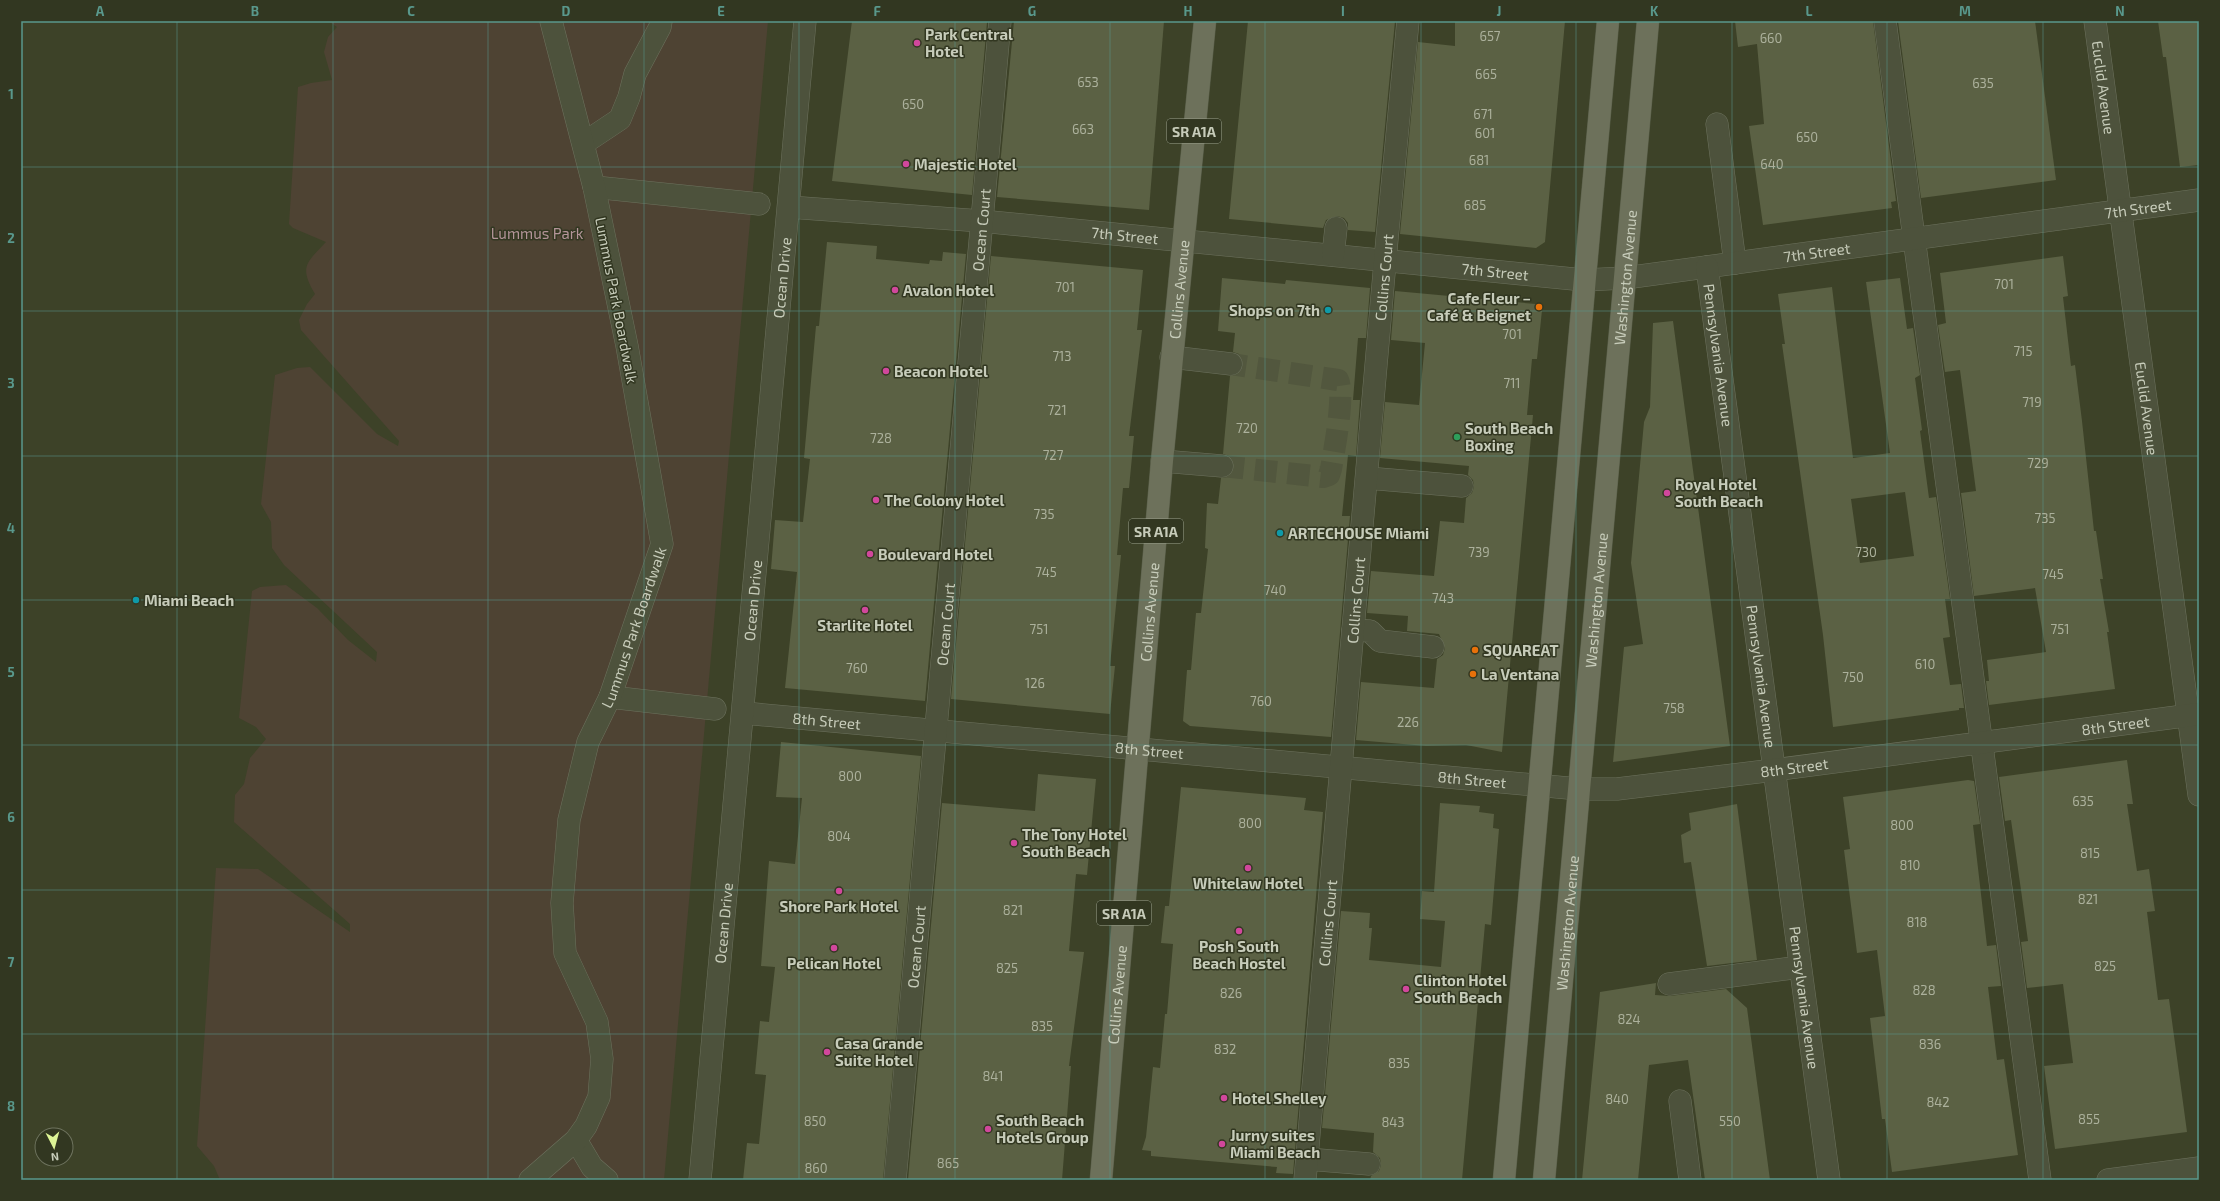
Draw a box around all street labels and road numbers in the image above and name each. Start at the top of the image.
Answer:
street label: Euclid Avenue [2089,39,2119,135]
road number: SR A1A [1167,119,1221,143]
street label: Ocean Court [968,187,994,272]
street label: 7th Street [2103,195,2173,222]
street label: Washington Avenue [1610,209,1640,346]
street label: Lummus Park Boardwalk [592,215,642,385]
street label: 7th Street [1090,223,1159,247]
street label: Collins Court [1371,233,1396,321]
street label: Ocean Drive [769,236,794,319]
street label: 7th Street [1782,238,1852,265]
street label: Collins Avenue [1165,239,1193,340]
street label: 7th Street [1461,259,1530,284]
street label: Pennsylvania Avenue [1700,283,1737,428]
street label: Euclid Avenue [2132,361,2162,457]
road number: SR A1A [1129,519,1183,543]
street label: Washington Avenue [1581,532,1611,669]
street label: Lummus Park Boardwalk [597,544,670,711]
street label: Collins Court [1343,556,1368,644]
street label: Ocean Drive [740,559,765,642]
street label: Collins Avenue [1136,562,1162,662]
street label: Ocean Court [933,582,958,666]
street label: Pennsylvania Avenue [1743,604,1780,749]
street label: 8th Street [792,709,862,733]
street label: 8th Street [2080,712,2151,738]
street label: 8th Street [1114,738,1185,762]
street label: 8th Street [1759,754,1830,781]
street label: 8th Street [1437,767,1507,791]
street label: Washington Avenue [1552,855,1582,991]
street label: Collins Court [1315,879,1340,967]
street label: Ocean Drive [711,882,736,964]
road number: SR A1A [1097,901,1151,925]
street label: Ocean Court [903,905,929,989]
street label: Pennsylvania Avenue [1786,925,1823,1070]
street label: Collins Avenue [1104,944,1130,1045]

